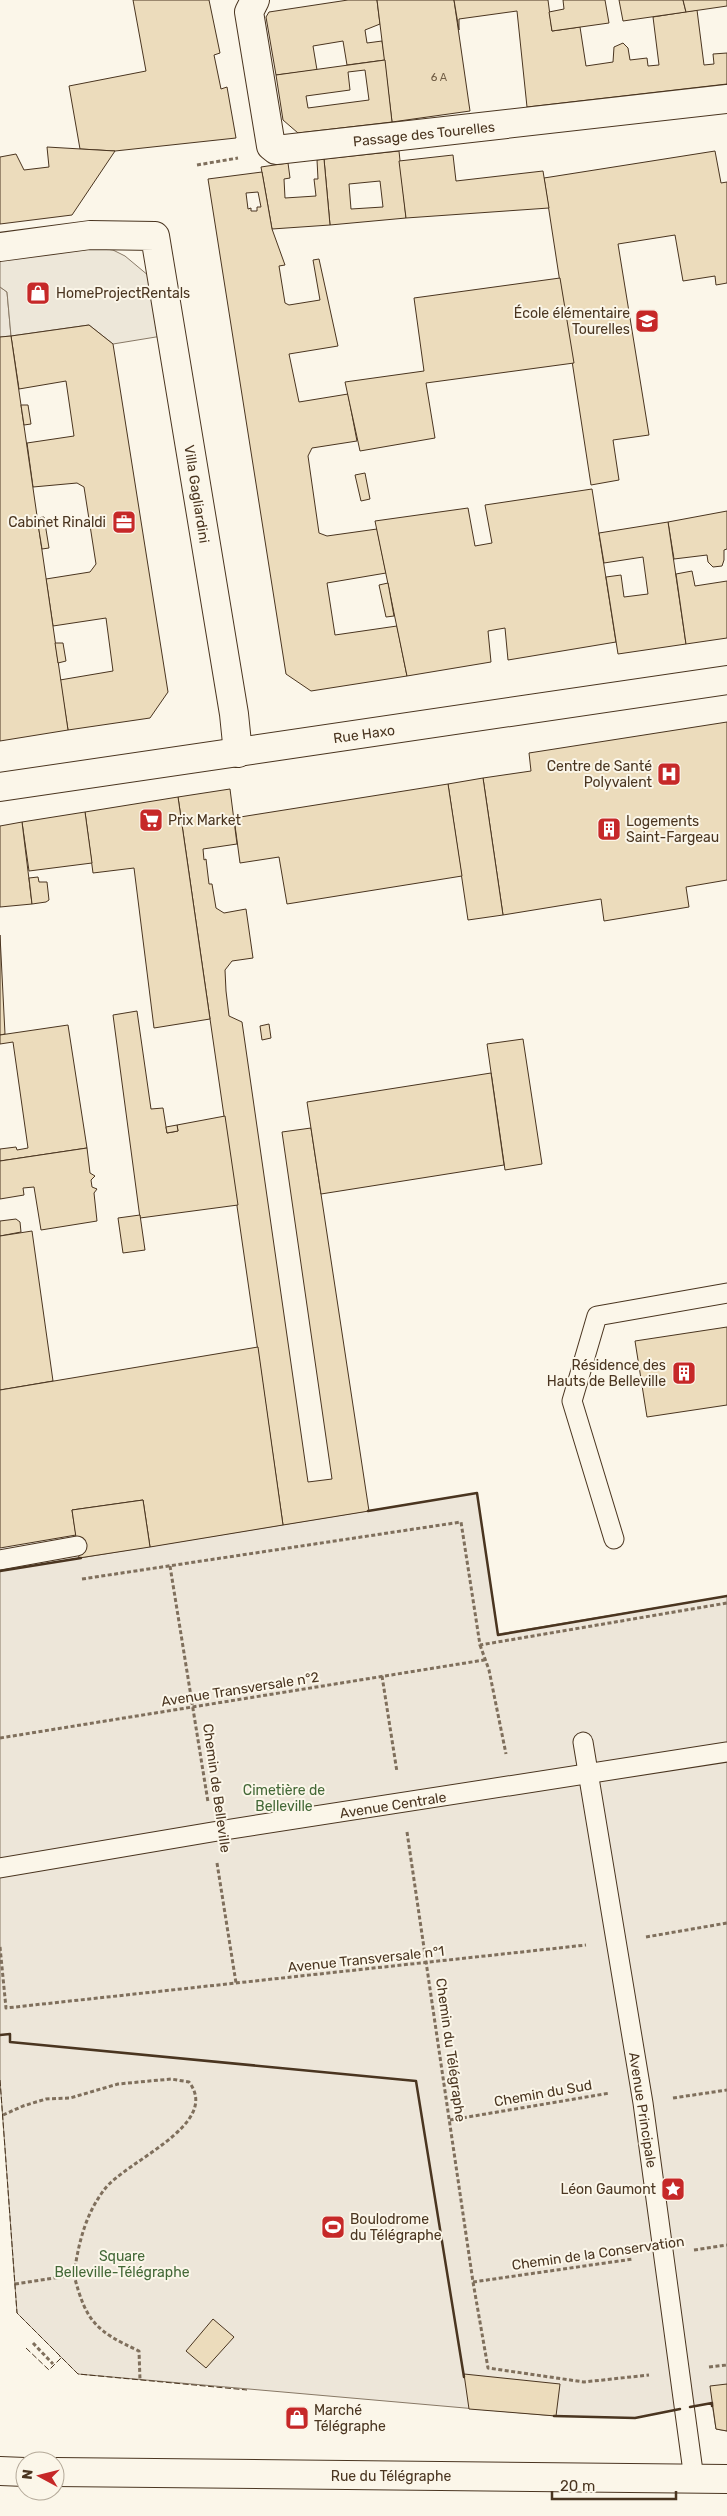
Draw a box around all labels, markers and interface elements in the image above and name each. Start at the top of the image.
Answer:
house number: 6 A [431,71,448,84]
street label: Passage des Tourelles [352,119,496,150]
shop icon: HomeProjectRentals [25,280,51,306]
place label: HomeProjectRentals [56,285,190,302]
place label: École élémentaire Tourelles [514,304,630,338]
school or university icon: École élémentaire Tourelles [634,308,660,334]
street label: Villa Gagliardini [180,444,213,544]
office icon: Cabinet Rinaldi [111,509,137,535]
place label: Cabinet Rinaldi [8,514,106,531]
street label: Rue Haxo [332,722,396,747]
place label: Centre de Santé Polyvalent [547,758,653,791]
hospital icon: Centre de Santé Polyvalent [656,761,682,787]
supermarket icon: Prix Market [138,807,164,833]
place label: Prix Market [168,812,242,829]
place label: Logements Saint-Fargeau [626,813,719,846]
building icon: Logements Saint-Fargeau [596,816,622,842]
place label: Résidence des Hauts de Belleville [547,1357,666,1390]
building icon: Résidence des Hauts de Belleville [671,1360,697,1386]
street label: Avenue Transversale n°2 [160,1669,320,1710]
street label: Chemin de Belleville [199,1722,234,1854]
park label: Cimetière de Belleville [243,1782,325,1815]
street label: Avenue Centrale [339,1789,448,1822]
street label: Avenue Transversale n°1 [287,1943,445,1976]
street label: Chemin du Télégraphe [432,1977,469,2123]
street label: Avenue Principale [625,2051,660,2169]
street label: Chemin du Sud [493,2077,593,2110]
place icon: Léon Gaumont [660,2176,686,2202]
place label: Léon Gaumont [560,2181,657,2198]
place label: Boulodrome du Télégraphe [350,2211,442,2244]
sports icon: Boulodrome du Télégraphe [320,2214,346,2240]
street label: Chemin de la Conservation [511,2233,686,2274]
park label: Square Belleville-Télégraphe [54,2248,190,2281]
place label: Marché Télégraphe [314,2402,386,2435]
shop icon: Marché Télégraphe [284,2405,310,2431]
north arrow [15,2451,65,2501]
text: N [19,2468,37,2481]
street label: Rue du Télégraphe [331,2468,451,2485]
scale bar [552,2468,676,2500]
text: 20 m [560,2477,595,2495]

